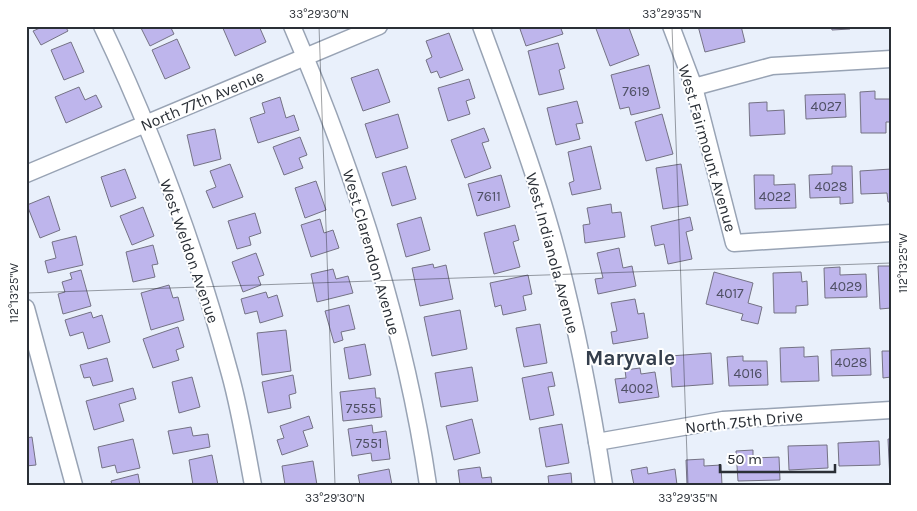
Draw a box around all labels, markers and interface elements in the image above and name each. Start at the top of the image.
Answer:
text: 33°29'30"N [289,7,349,21]
text: 33°29'35"N [642,7,702,21]
street label: West Fairmount Avenue [675,62,741,234]
street label: North 77th Avenue [138,66,267,135]
house number: 7619 [622,83,650,100]
house number: 4027 [811,98,842,115]
street label: West Clarendon Avenue [339,167,404,337]
street label: West Indianola Avenue [522,171,583,336]
street label: West Weldon Avenue [156,177,223,326]
house number: 4028 [815,178,847,195]
house number: 7611 [477,188,501,205]
house number: 4022 [759,188,791,205]
text: 112°13'25"W [896,233,910,293]
text: 112°13'25"W [7,263,21,323]
house number: 4029 [830,278,862,295]
house number: 4017 [716,285,744,302]
district label: Maryvale [585,346,675,370]
house number: 4028 [835,354,867,371]
house number: 4016 [734,365,762,382]
house number: 4002 [621,380,653,397]
house number: 7555 [346,400,376,417]
street label: North 75th Drive [684,406,804,437]
house number: 7551 [355,435,383,452]
scale bar [720,441,834,473]
text: 50 m [727,450,762,468]
text: 33°29'30"N [305,491,365,505]
text: 33°29'35"N [658,491,718,505]

